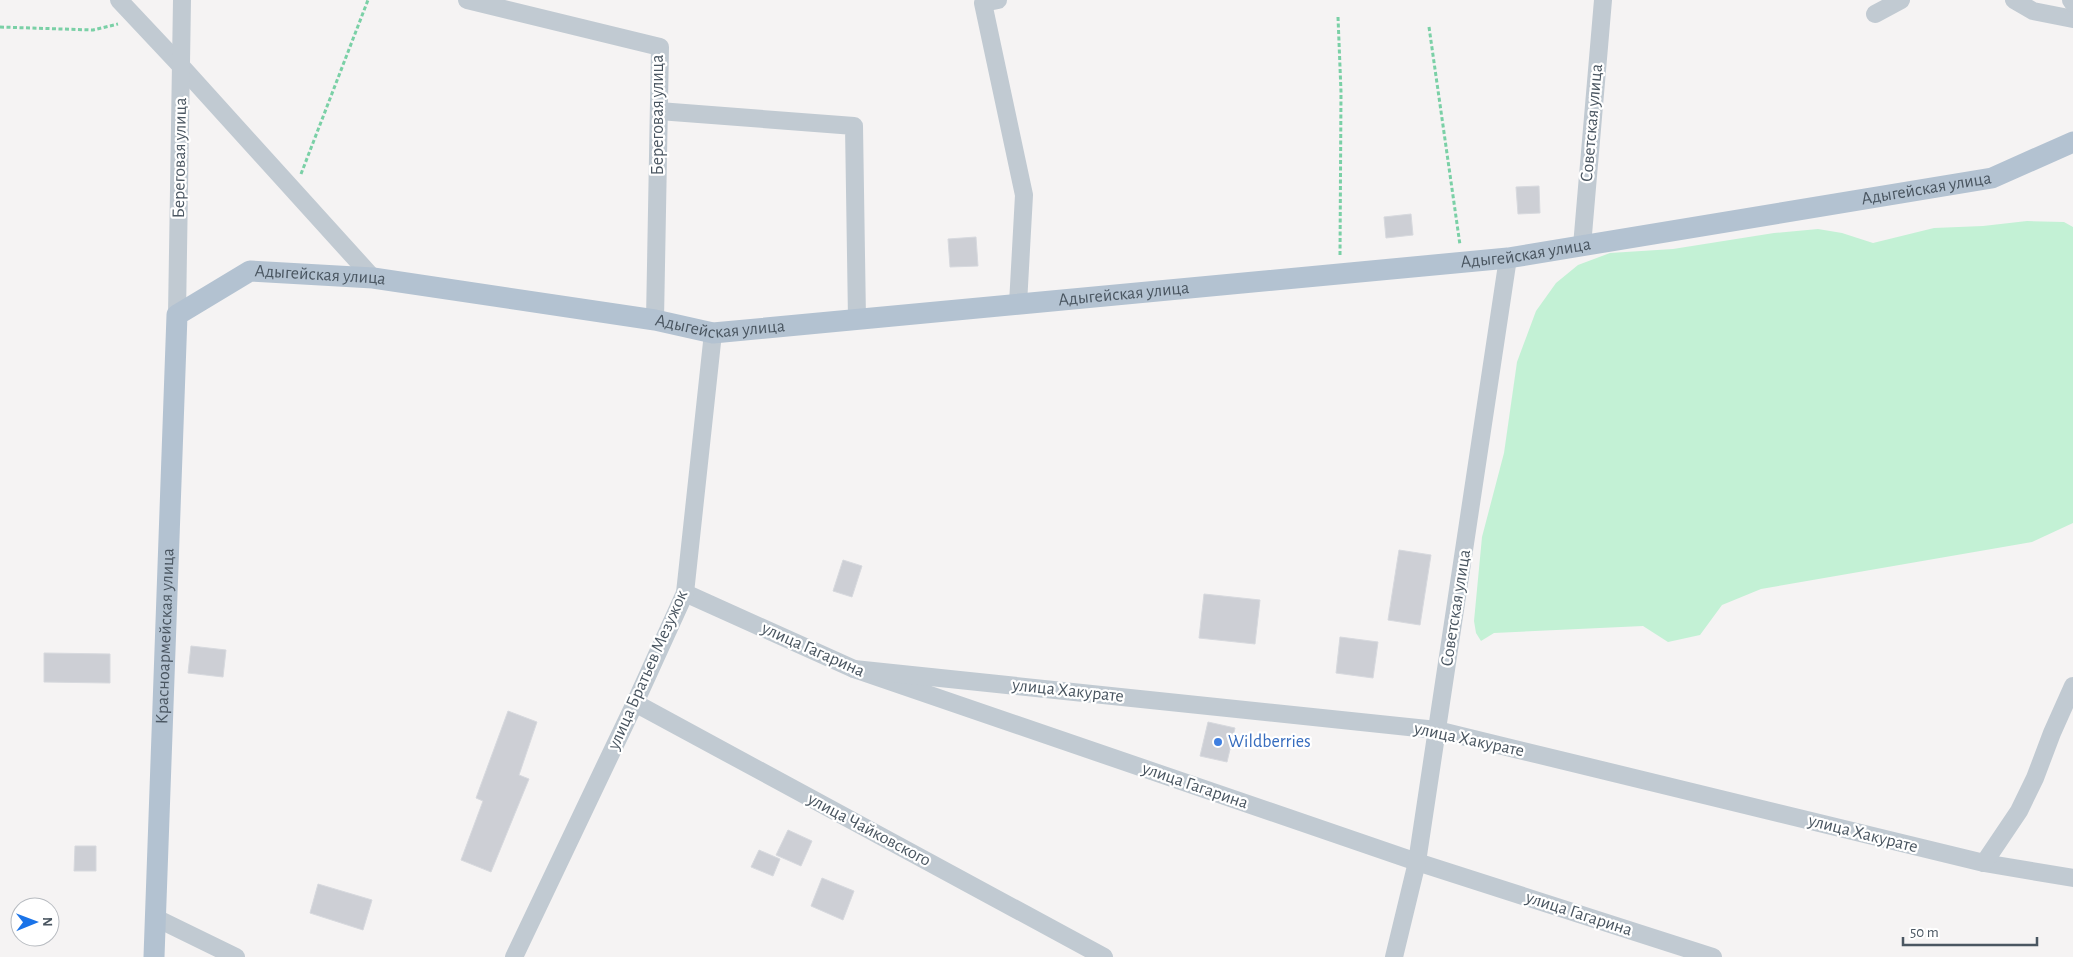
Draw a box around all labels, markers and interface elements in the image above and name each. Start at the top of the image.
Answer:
street label: Береговая улица [649,55,667,175]
street label: Советская улица [1578,63,1606,183]
street label: Береговая улица [170,97,190,219]
street label: Адыгейская улица [1860,169,1993,208]
street label: Адыгейская улица [1460,235,1592,271]
street label: Адыгейская улица [254,262,387,289]
street label: Адыгейская улица [1057,279,1190,309]
street label: Адыгейская улица [653,311,786,342]
street label: Красноармейская улица [153,548,178,725]
street label: Советская улица [1438,548,1474,668]
street label: улица Братьев Мезужок [604,587,692,753]
street label: улица Гагарина [758,619,867,681]
street label: улица Хакурате [1010,676,1125,706]
street label: улица Хакурате [1411,719,1526,760]
place label: Wildberries [1228,733,1311,751]
marker: Wildberries [1212,736,1224,748]
street label: улица Гагарина [1139,759,1250,813]
street label: улица Чайковского [804,790,933,870]
street label: улица Хакурате [1805,811,1920,856]
street label: улица Гагарина [1523,888,1634,940]
north arrow [10,897,60,947]
scale bar [1903,914,2037,946]
text: N [40,917,54,927]
text: 50 m [1910,925,1939,940]

